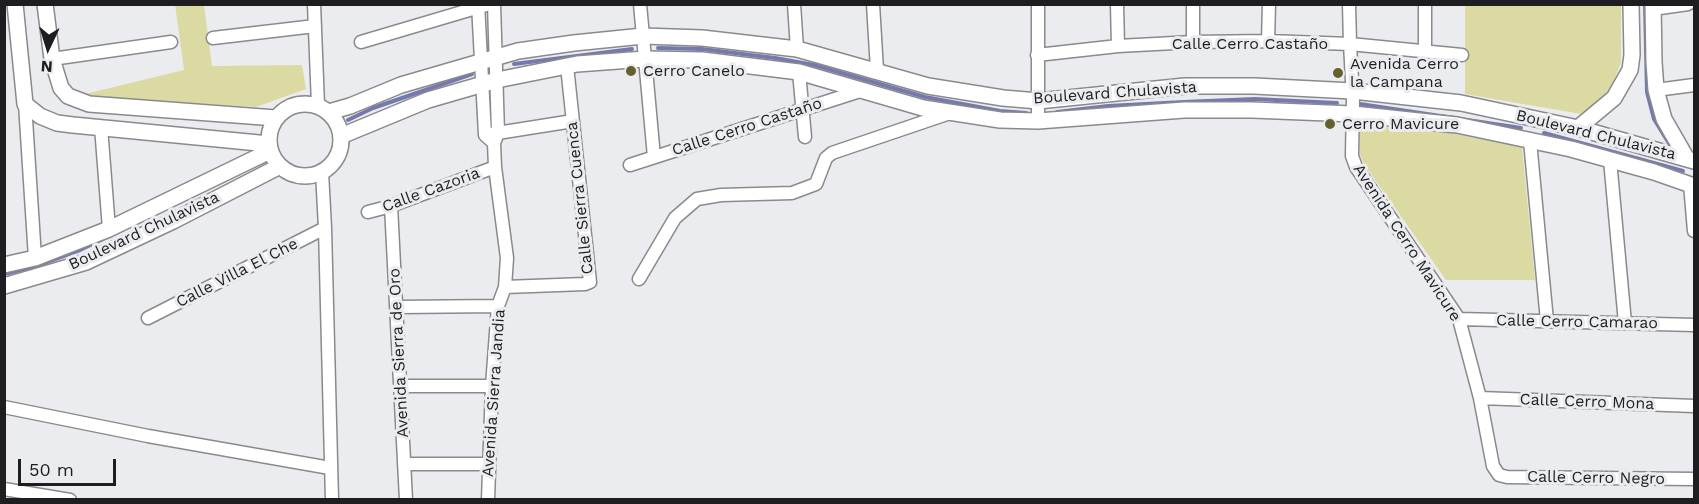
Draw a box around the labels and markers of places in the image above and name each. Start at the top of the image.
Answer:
place label: Avenida Cerro la Campana [1350,54,1459,92]
place label: Cerro Canelo [643,61,745,81]
marker: Cerro Canelo [624,64,638,78]
marker: Avenida Cerro la Campana [1331,66,1345,80]
place label: Cerro Mavicure [1342,114,1459,134]
marker: Cerro Mavicure [1323,117,1337,131]

